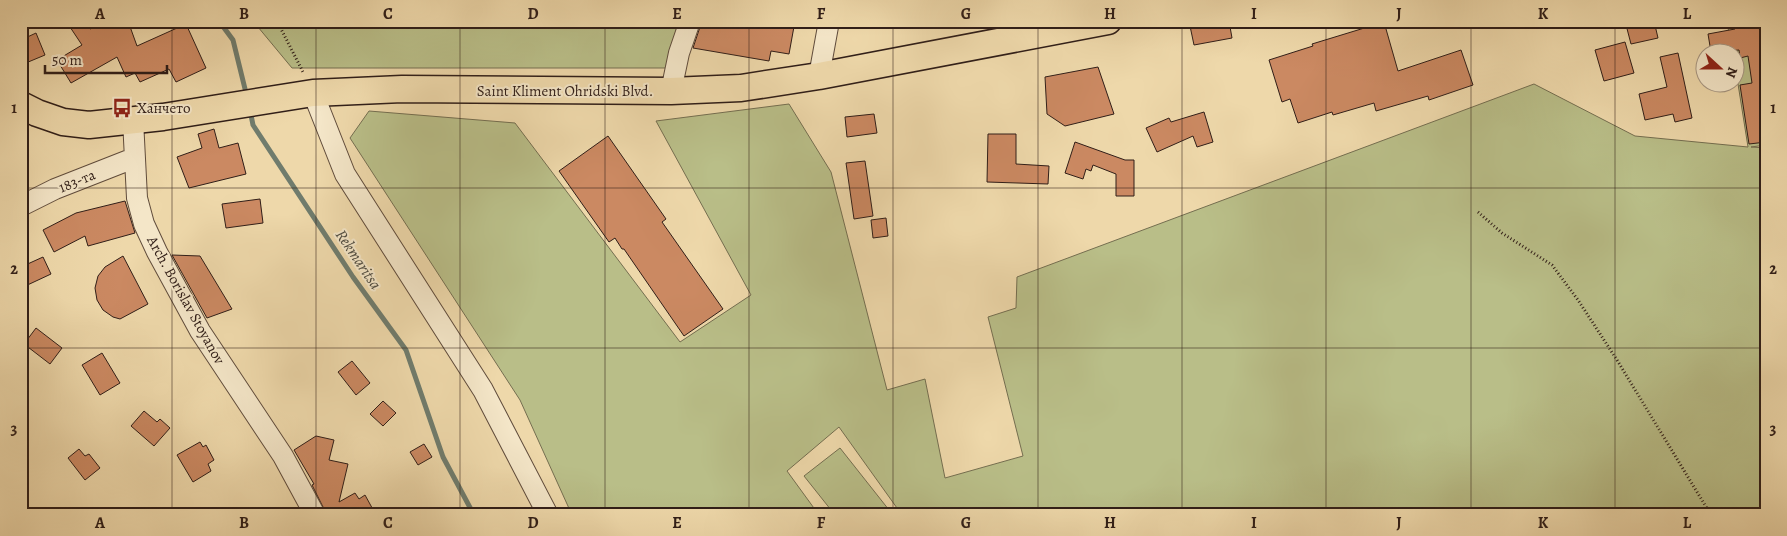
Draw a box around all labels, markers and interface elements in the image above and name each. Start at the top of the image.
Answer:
text: A [94,3,106,25]
text: B [239,3,249,25]
text: C [383,3,393,25]
text: D [527,3,539,25]
text: E [672,3,682,25]
text: F [817,3,826,25]
text: G [961,3,971,25]
text: H [1104,3,1116,25]
text: I [1251,3,1257,25]
text: J [1396,3,1402,25]
text: K [1538,3,1549,25]
text: L [1683,3,1692,25]
scale bar [45,42,168,74]
north arrow [1694,42,1744,92]
text: 50 m [52,50,82,70]
text: N [1721,64,1742,81]
street label: Saint Kliment Ohridski Blvd. [477,81,653,101]
text: 1 [11,97,17,119]
bus stop icon: Ханчето [111,97,133,119]
text: 1 [1770,97,1776,119]
place label: Ханчето [137,98,191,118]
street label: 183-та [56,165,98,197]
water label: Rekmaritsa [330,225,387,294]
street label: Аrch. Borislav Stoyanov [142,231,230,368]
text: 2 [10,258,18,280]
text: 2 [1769,258,1777,280]
text: 3 [11,418,18,440]
text: 3 [1770,418,1777,440]
text: A [94,512,106,534]
text: B [239,512,249,534]
text: C [383,512,393,534]
text: D [527,512,539,534]
text: E [672,512,682,534]
text: F [817,512,826,534]
text: G [961,512,971,534]
text: H [1104,512,1116,534]
text: I [1251,512,1257,534]
text: J [1396,512,1402,534]
text: K [1538,512,1549,534]
text: L [1683,512,1692,534]

